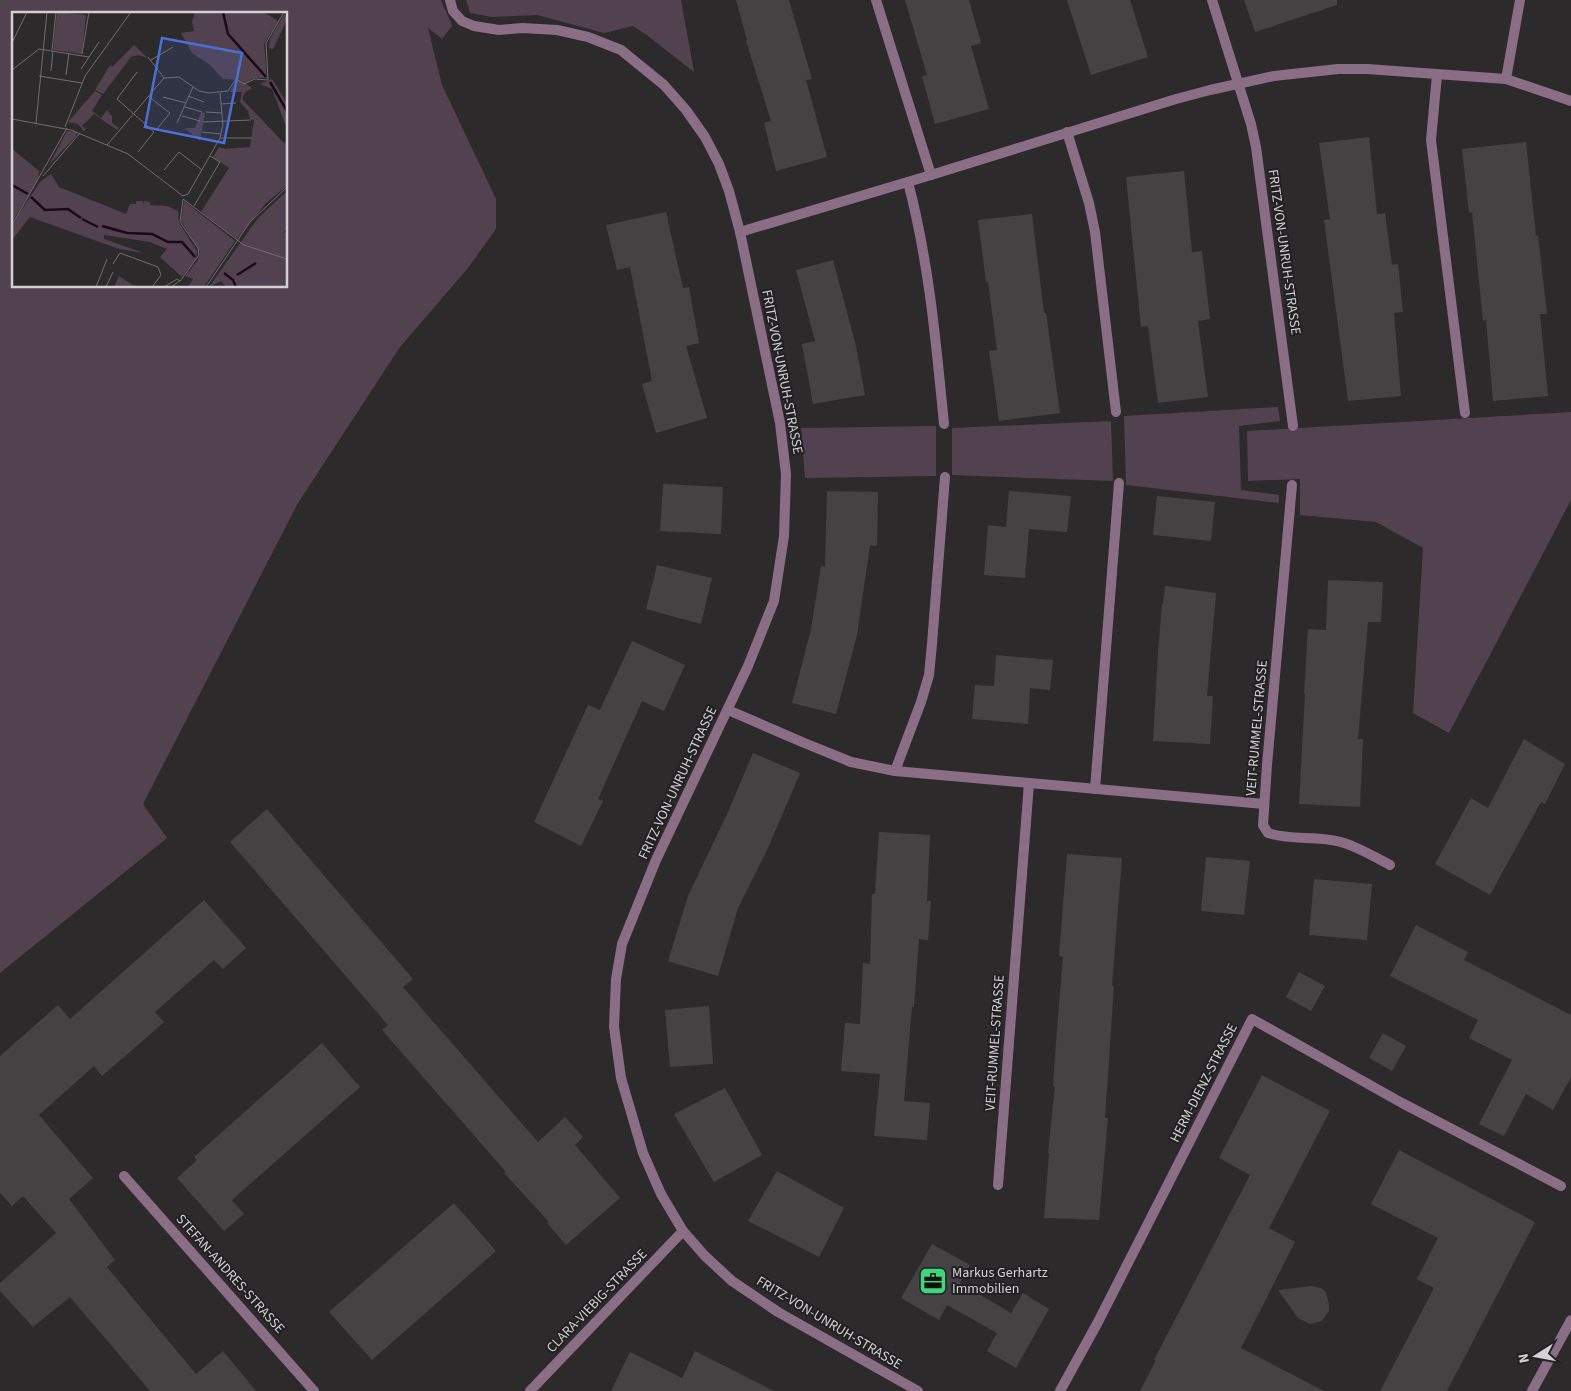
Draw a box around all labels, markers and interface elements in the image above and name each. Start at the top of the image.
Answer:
inset map [12,12,288,288]
street label: FRITZ-VON-UNRUH-STRASSE [1262,168,1306,336]
street label: FRITZ-VON-UNRUH-STRASSE [756,288,808,456]
street label: VEIT-RUMMEL-STRASSE [1241,659,1273,797]
street label: FRITZ-VON-UNRUH-STRASSE [634,703,722,863]
street label: VEIT-RUMMEL-STRASSE [980,974,1010,1112]
street label: HERM-DIENZ-STRASSE [1165,1020,1243,1146]
street label: STEFAN-ANDRES-STRASSE [171,1210,289,1338]
street label: CLARA-VIEBIG-STRASSE [542,1245,652,1357]
place label: Markus Gerhartz Immobilien [952,1263,1048,1299]
office icon: Markus Gerhartz Immobilien [918,1266,948,1296]
street label: FRITZ-VON-UNRUH-STRASSE [752,1271,906,1375]
north arrow [1511,1331,1561,1381]
text: N [1514,1352,1535,1365]

